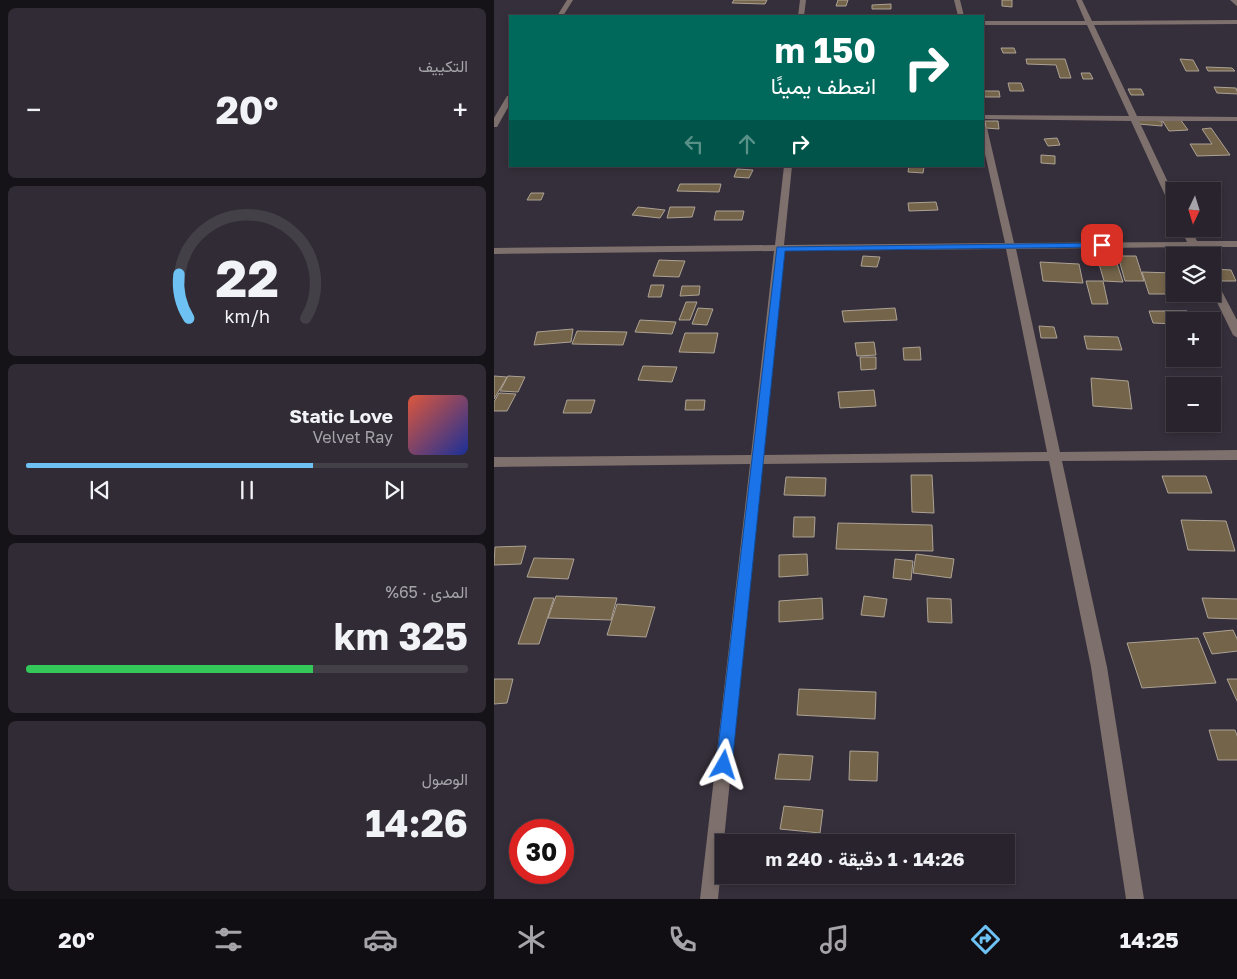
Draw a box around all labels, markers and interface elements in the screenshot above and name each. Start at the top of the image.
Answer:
text: 150 m [774,29,876,71]
icon: right [894,35,959,100]
text: التكييف [418,56,468,76]
text: انعطف يمينًا [771,72,876,99]
text: 20° [216,87,278,132]
text: − [26,93,41,126]
text: + [453,93,468,126]
icon: left [680,130,708,158]
icon: ahead [733,130,761,158]
icon: right [786,130,814,158]
north arrow [1166,182,1222,238]
map controls [1166,182,1221,432]
pin [1081,224,1123,266]
icon: arrive [1088,231,1116,259]
text: 22 [215,246,279,308]
button: layers [1166,247,1221,302]
text: km/h [224,305,270,327]
button: + [1166,312,1221,367]
button: − [1166,377,1221,432]
text: Static Love [289,404,393,427]
text: Velvet Ray [312,427,393,447]
icon: previous [86,476,114,504]
icon: pause [233,476,261,504]
icon: next [380,476,408,504]
text: المدى · 65% [385,582,468,602]
text: 325 km [334,613,468,658]
position arrow [697,738,749,790]
text: الوصول [422,769,468,789]
text: 14:26 [365,800,468,845]
speed limit sign: 30 [509,819,574,884]
text: 14:26 · 1 دقيقة · 240 m [765,847,965,870]
icon: filters [211,922,246,957]
icon: car [363,922,398,957]
icon: climate [514,922,549,957]
icon: phone [665,922,700,957]
icon: music [817,922,852,957]
icon: directions [968,922,1003,957]
text: 20° [58,926,95,953]
text: 14:25 [1120,926,1179,953]

